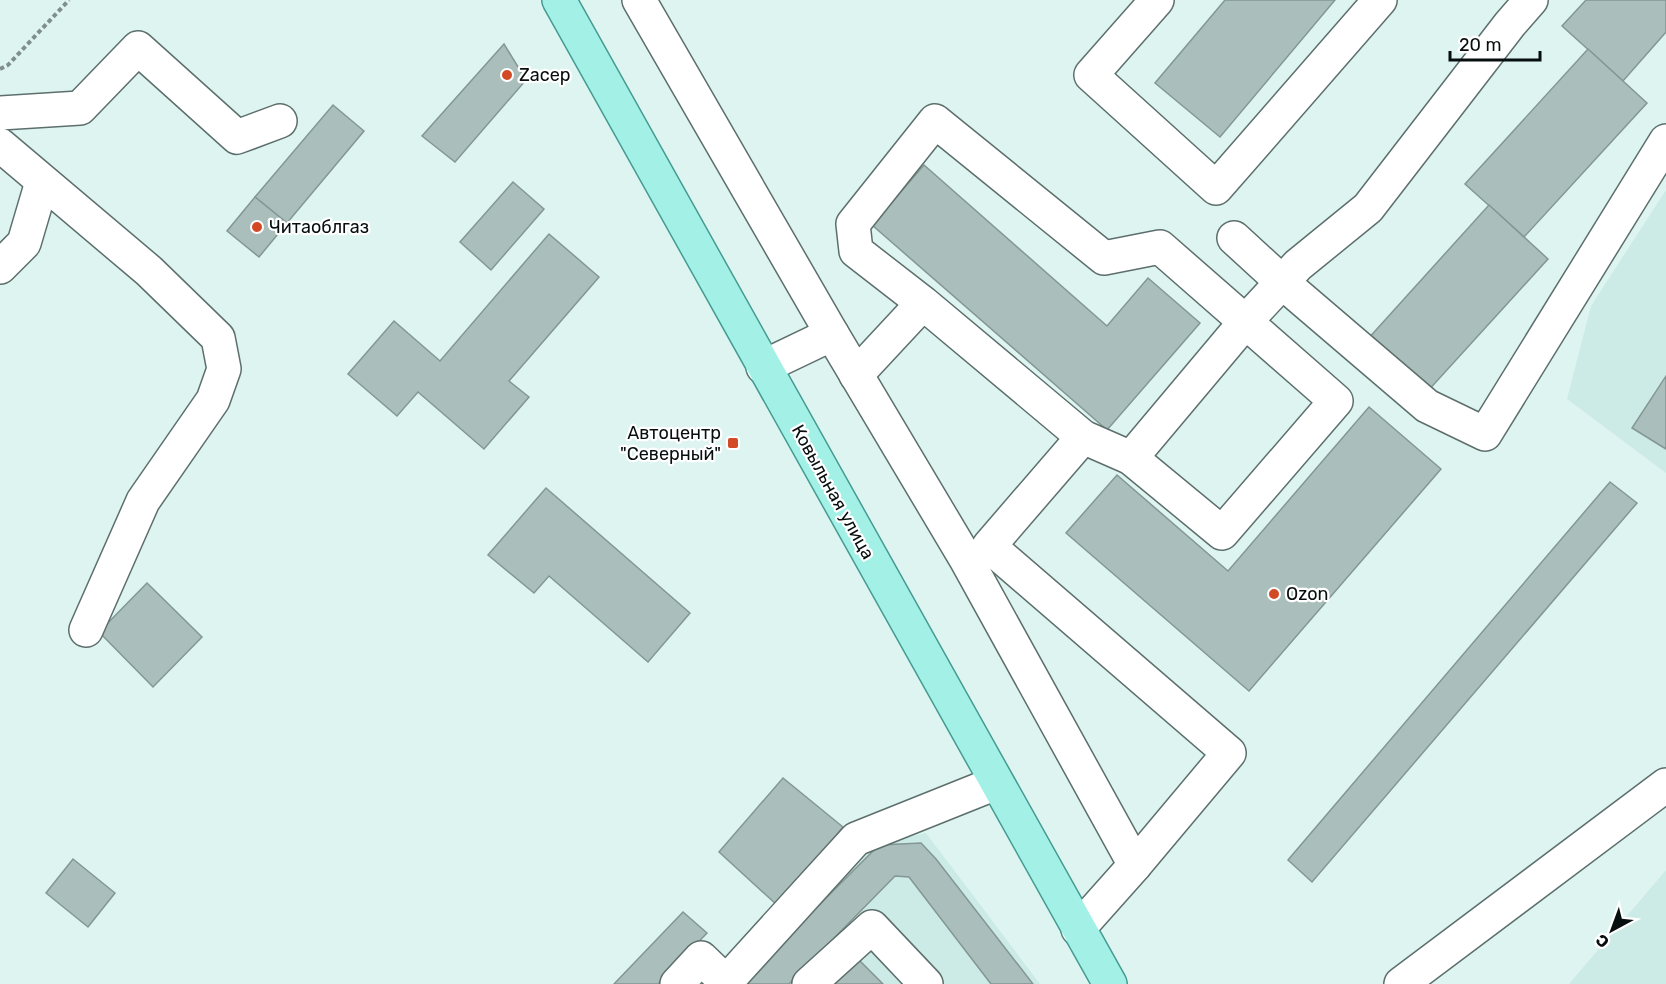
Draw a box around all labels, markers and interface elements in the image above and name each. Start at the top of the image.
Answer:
scale bar [1450,24,1540,62]
text: 20 m [1459,34,1501,56]
place label: Zacep [519,64,570,86]
marker: Zacep [500,68,514,82]
place label: Читаоблгаз [269,216,369,238]
marker: Читаоблгаз [250,220,264,234]
street label: Ковыльная улица [787,421,879,563]
place label: Автоцентр "Северный" [620,422,721,465]
marker: Автоцентр "Северный" [726,436,740,450]
place label: Ozon [1286,583,1328,605]
marker: Ozon [1267,587,1281,601]
north arrow [1582,900,1642,960]
text: С [1592,930,1613,952]

